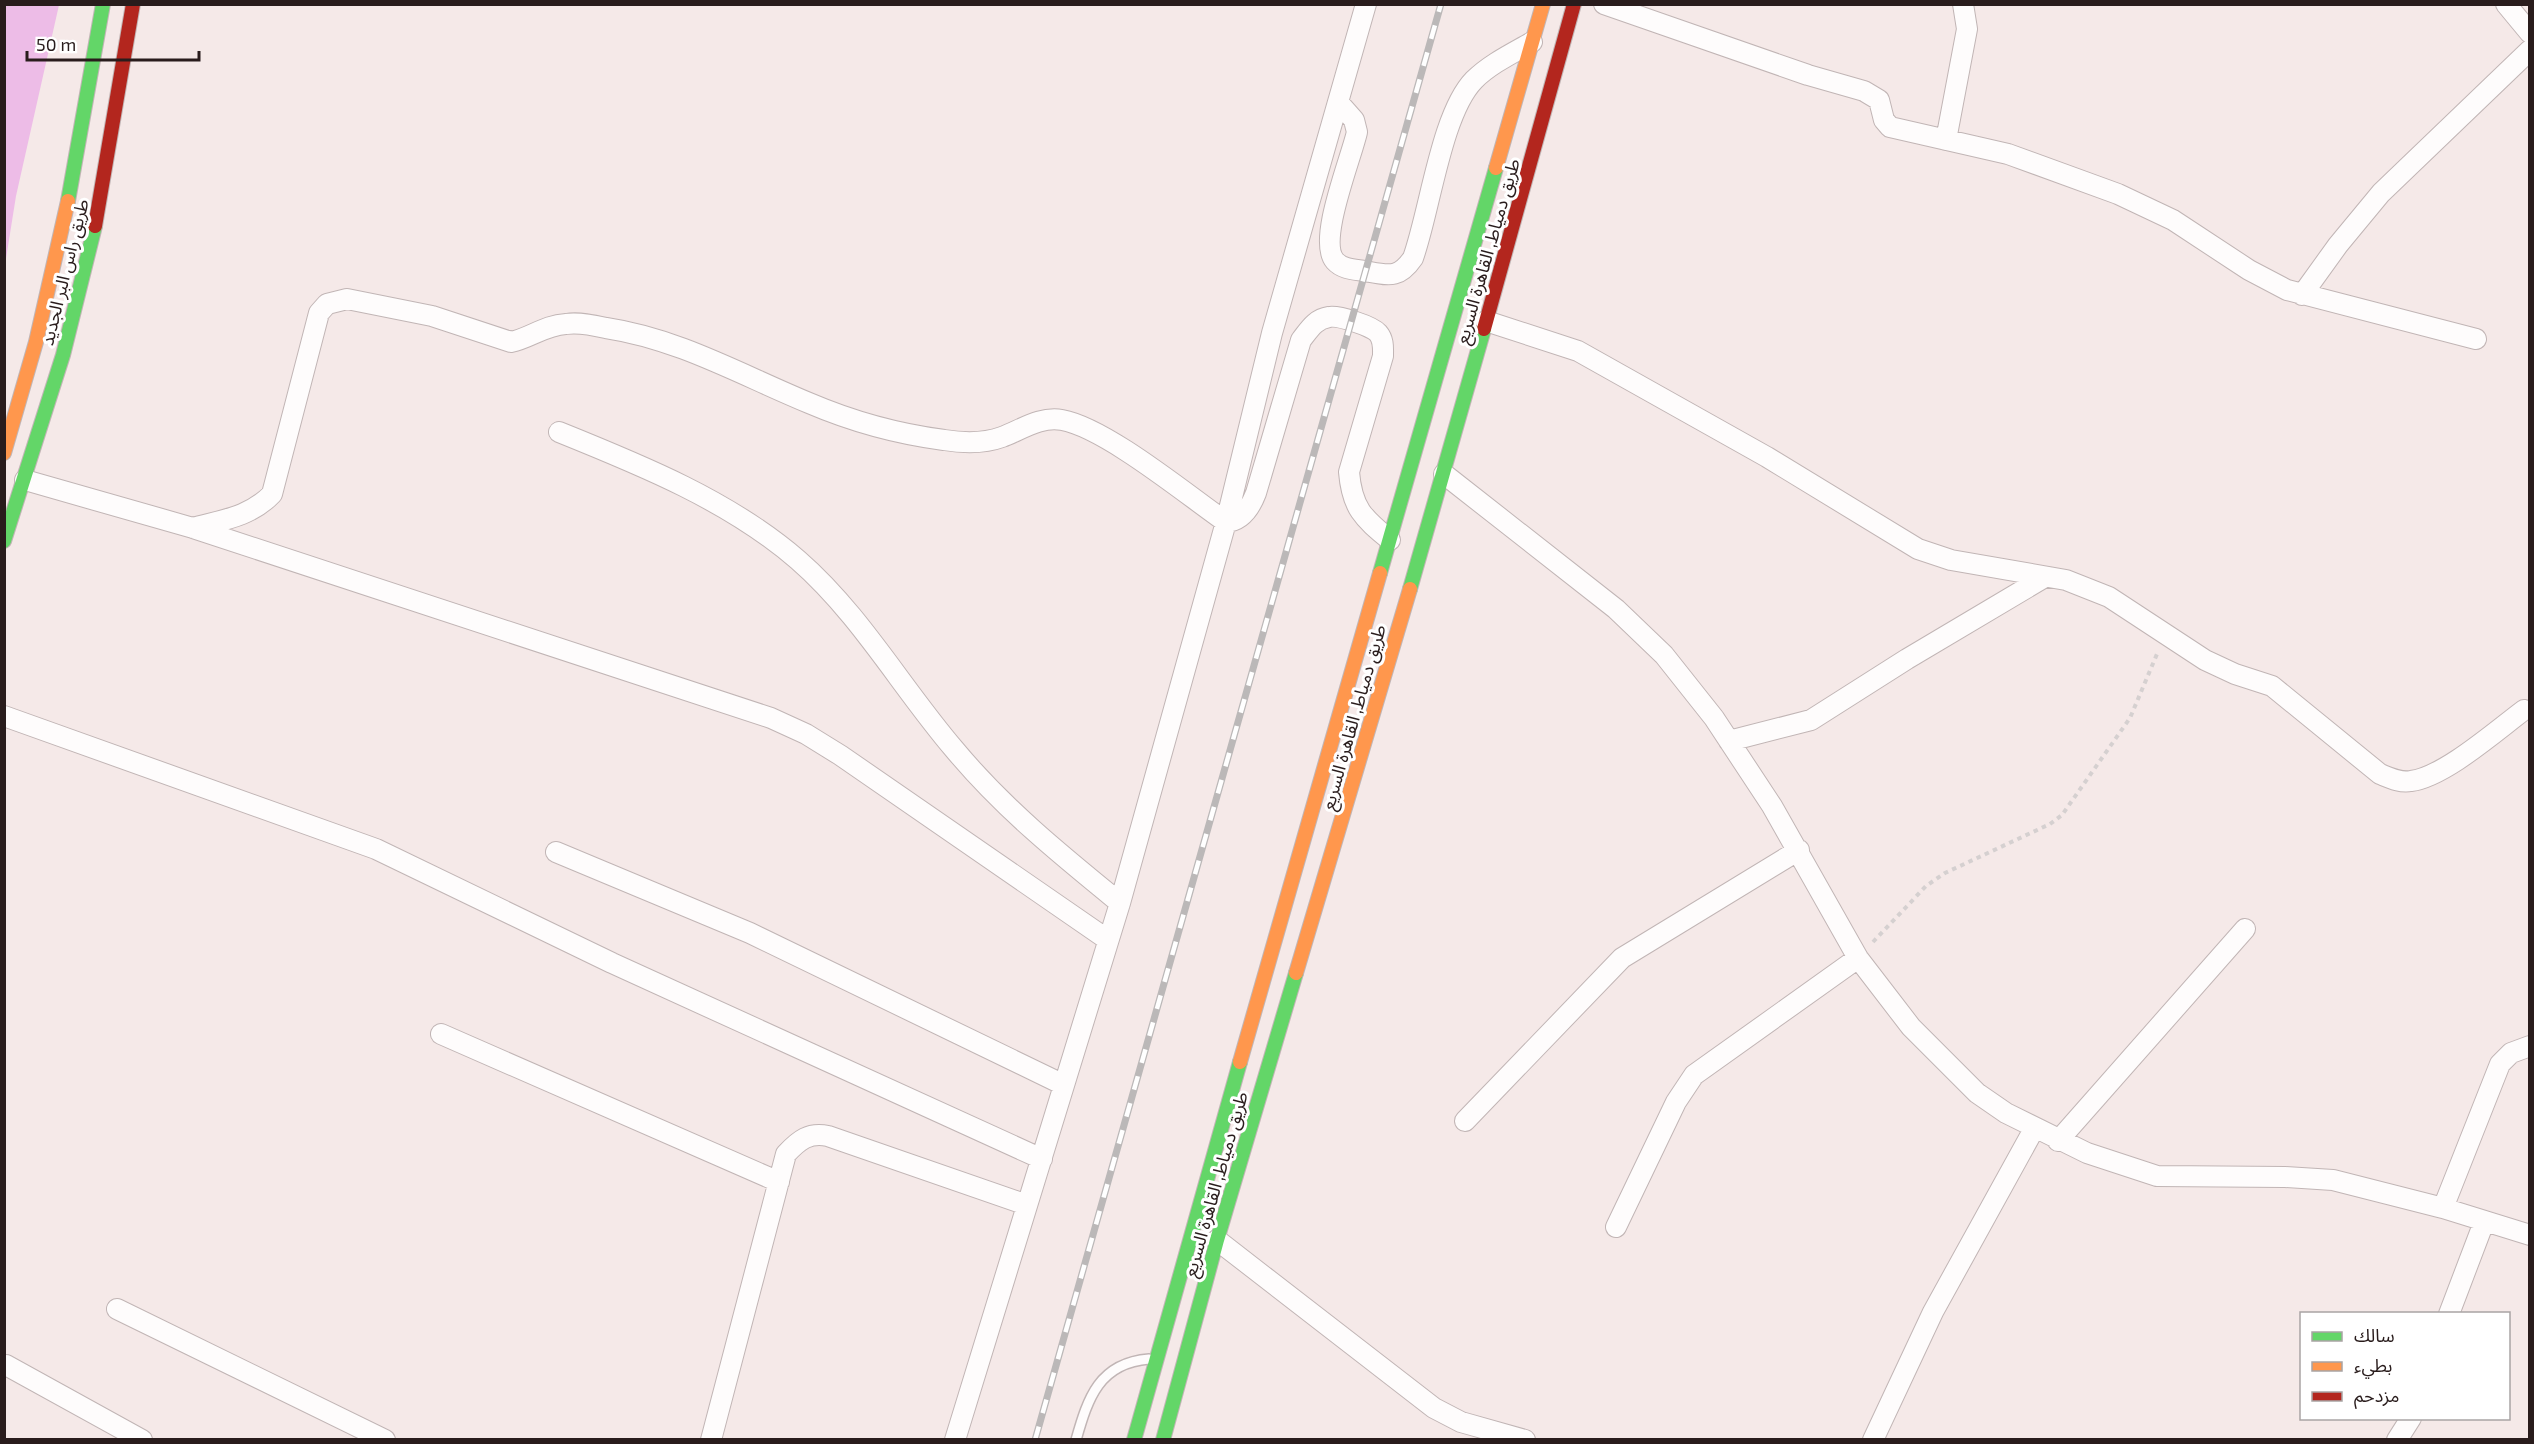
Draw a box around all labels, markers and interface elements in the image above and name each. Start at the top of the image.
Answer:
scale bar [27,24,200,62]
text: 50 m [36,33,76,55]
street label: طريق دمياط, القاهرة السريع [1450,156,1528,347]
street label: طريق راس البر الجديد [35,196,94,348]
street label: طريق دمياط, القاهرة السريع [1316,622,1394,813]
street label: طريق دمياط, القاهرة السريع [1178,1089,1256,1280]
legend [2300,1312,2510,1420]
text: سالك [2354,1324,2395,1346]
text: بطيء [2354,1354,2392,1379]
text: مزدحم [2354,1384,2399,1409]

